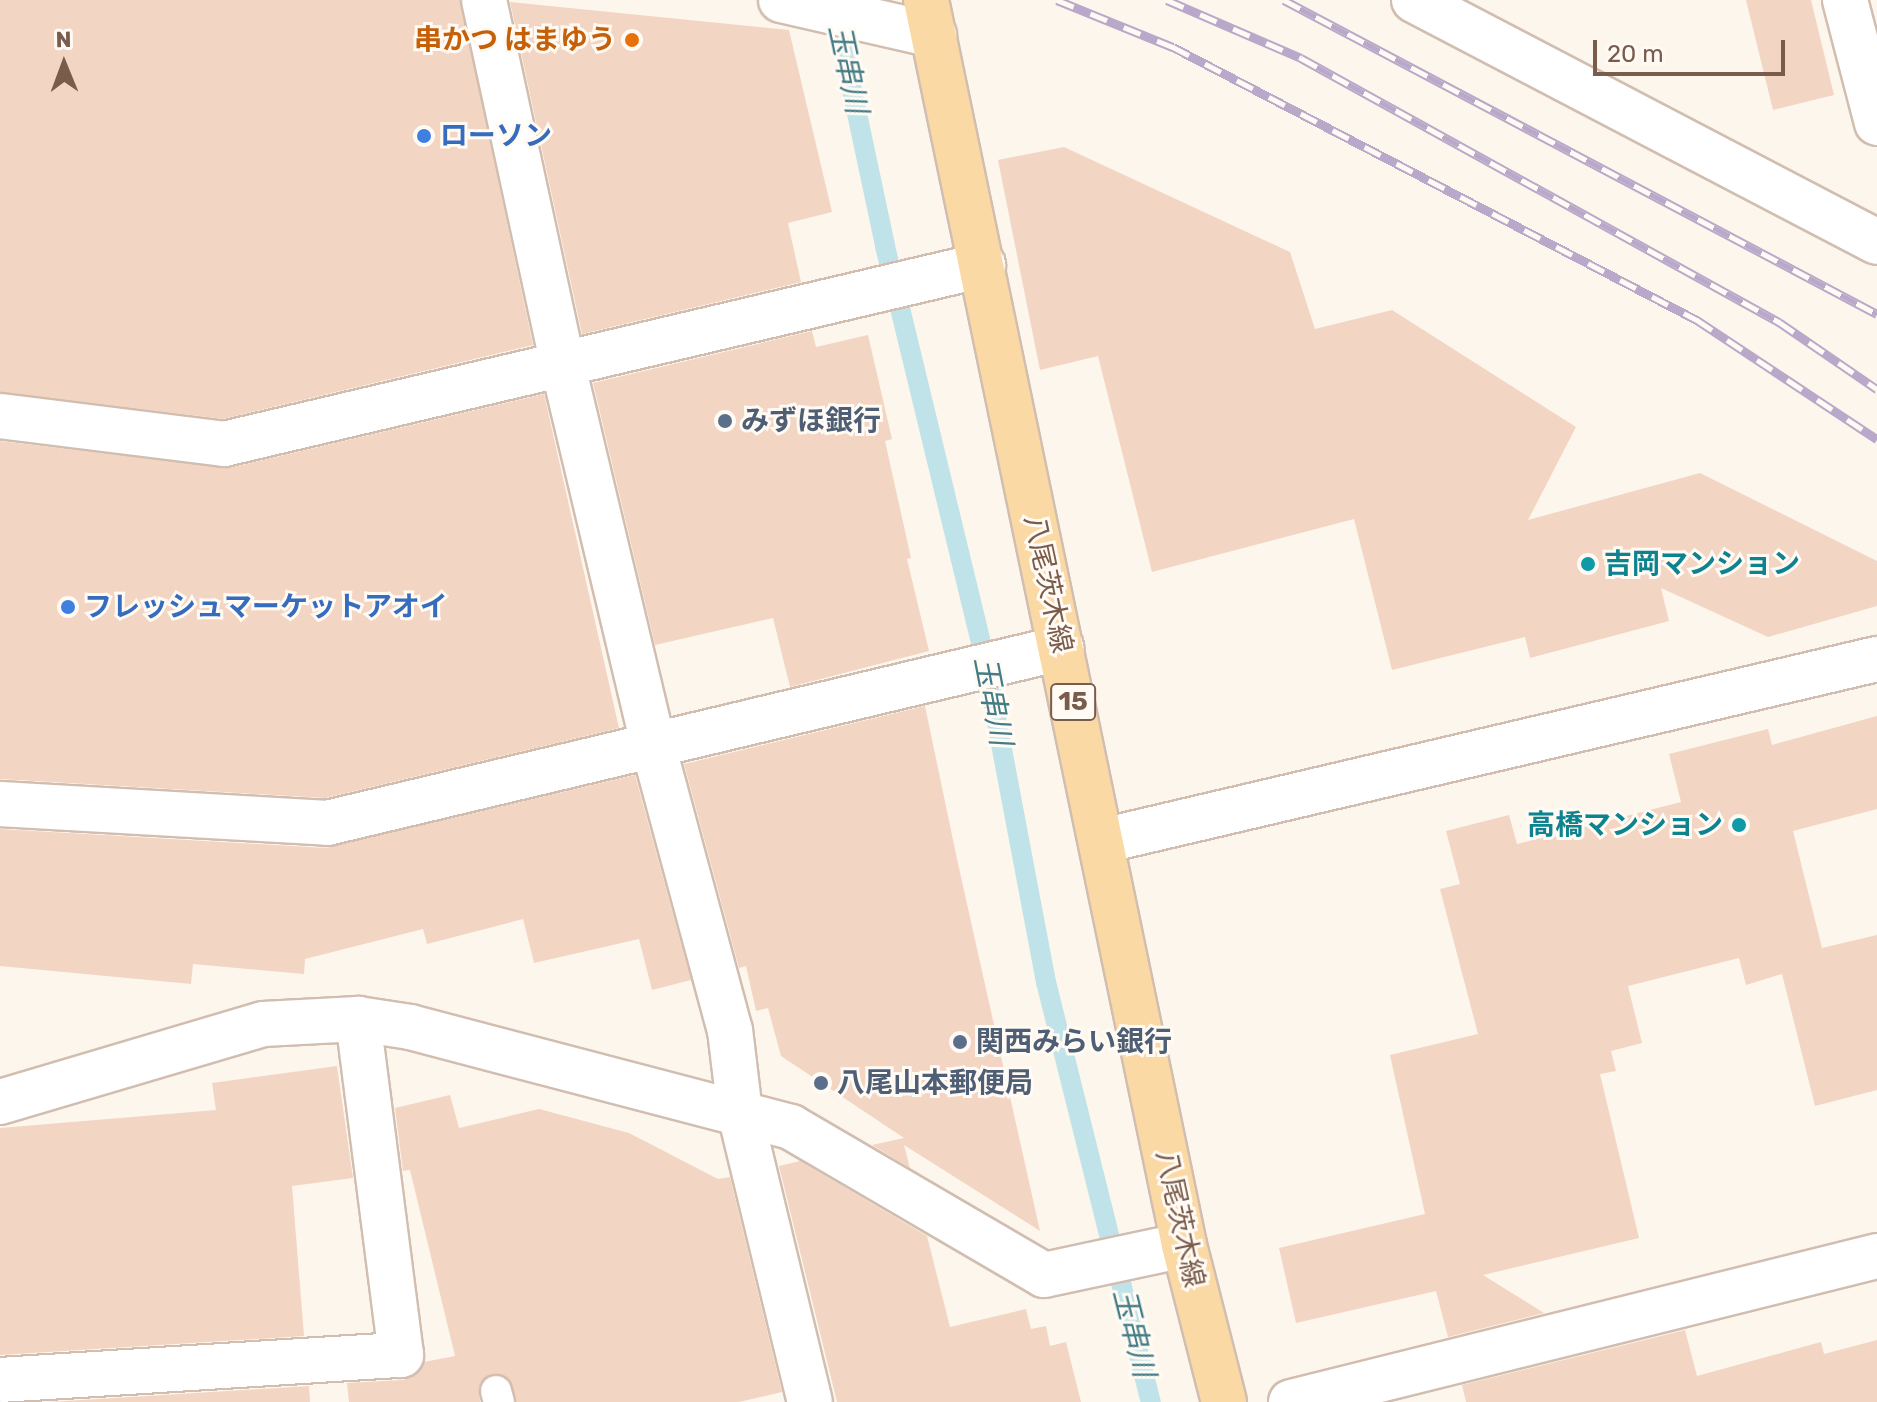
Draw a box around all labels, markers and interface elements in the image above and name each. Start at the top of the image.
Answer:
water label: 玉串川 [821,21,875,117]
place label: 串かつ はまゆう [414,23,616,57]
north arrow [24,24,104,104]
scale bar [1597,24,1789,74]
text: N [55,26,72,53]
marker: 串かつ はまゆう [623,31,641,49]
text: 20 m [1607,40,1664,68]
place label: ローソン [440,119,552,153]
marker: ローソン [415,127,433,145]
place label: みずほ銀行 [741,404,881,438]
marker: みずほ銀行 [716,412,734,430]
street label: 八尾茨木線 [1017,512,1079,656]
place label: 吉岡マンション [1604,547,1800,581]
marker: 吉岡マンション [1579,555,1597,573]
place label: フレッシュマーケットアオイ [84,590,448,624]
marker: フレッシュマーケットアオイ [59,598,77,616]
water label: 玉串川 [967,653,1019,749]
road number: 15 [1049,680,1097,724]
place label: 高橋マンション [1527,808,1723,842]
marker: 高橋マンション [1730,816,1748,834]
place label: 関西みらい銀行 [976,1025,1172,1059]
marker: 関西みらい銀行 [951,1033,969,1051]
place label: 八尾山本郵便局 [837,1066,1033,1100]
marker: 八尾山本郵便局 [812,1074,830,1092]
street label: 八尾茨木線 [1149,1147,1211,1291]
water label: 玉串川 [1106,1285,1162,1381]

